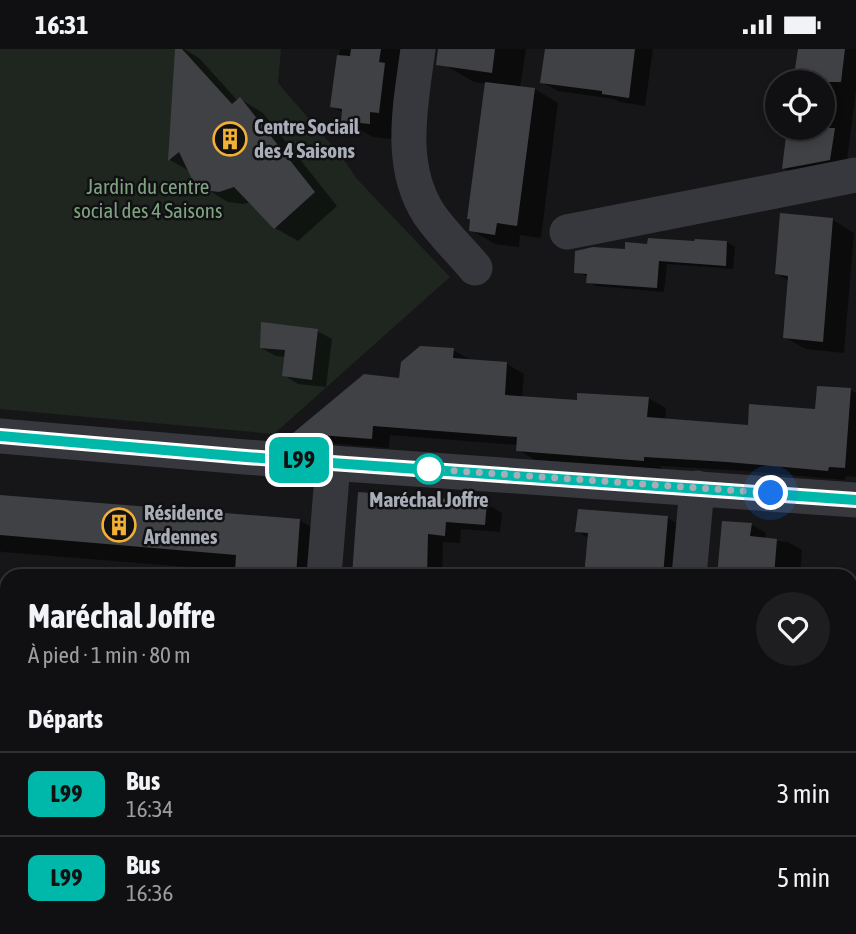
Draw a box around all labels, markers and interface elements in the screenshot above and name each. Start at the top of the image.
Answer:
text: 16:31 [35,10,89,40]
map controls [765,70,835,140]
button: locate [765,70,835,140]
place label: Centre Sociail des 4 Saisons [254,114,360,162]
building icon: Centre Sociail des 4 Saisons [211,120,249,158]
park label: Jardin du centre social des 4 Saisons [74,174,222,222]
line badge: L99 [259,437,339,483]
text: L99 [283,446,315,473]
marker: Maréchal Joffre [414,454,444,484]
your location [753,475,788,510]
place label: Maréchal Joffre [369,487,489,511]
place label: Résidence Ardennes [143,500,223,548]
building icon: Résidence Ardennes [100,506,138,544]
button: heart [756,592,830,666]
text: Maréchal Joffre [28,597,216,635]
text: À pied · 1 min · 80 m [28,642,191,668]
text: Départs [28,704,103,734]
text: Bus [126,766,160,796]
text: 3 min [777,779,830,809]
text: L99 [51,780,82,807]
text: 16:34 [126,796,173,822]
text: Bus [126,850,160,880]
text: 5 min [777,863,830,893]
text: L99 [51,864,82,891]
text: 16:36 [126,880,173,906]

